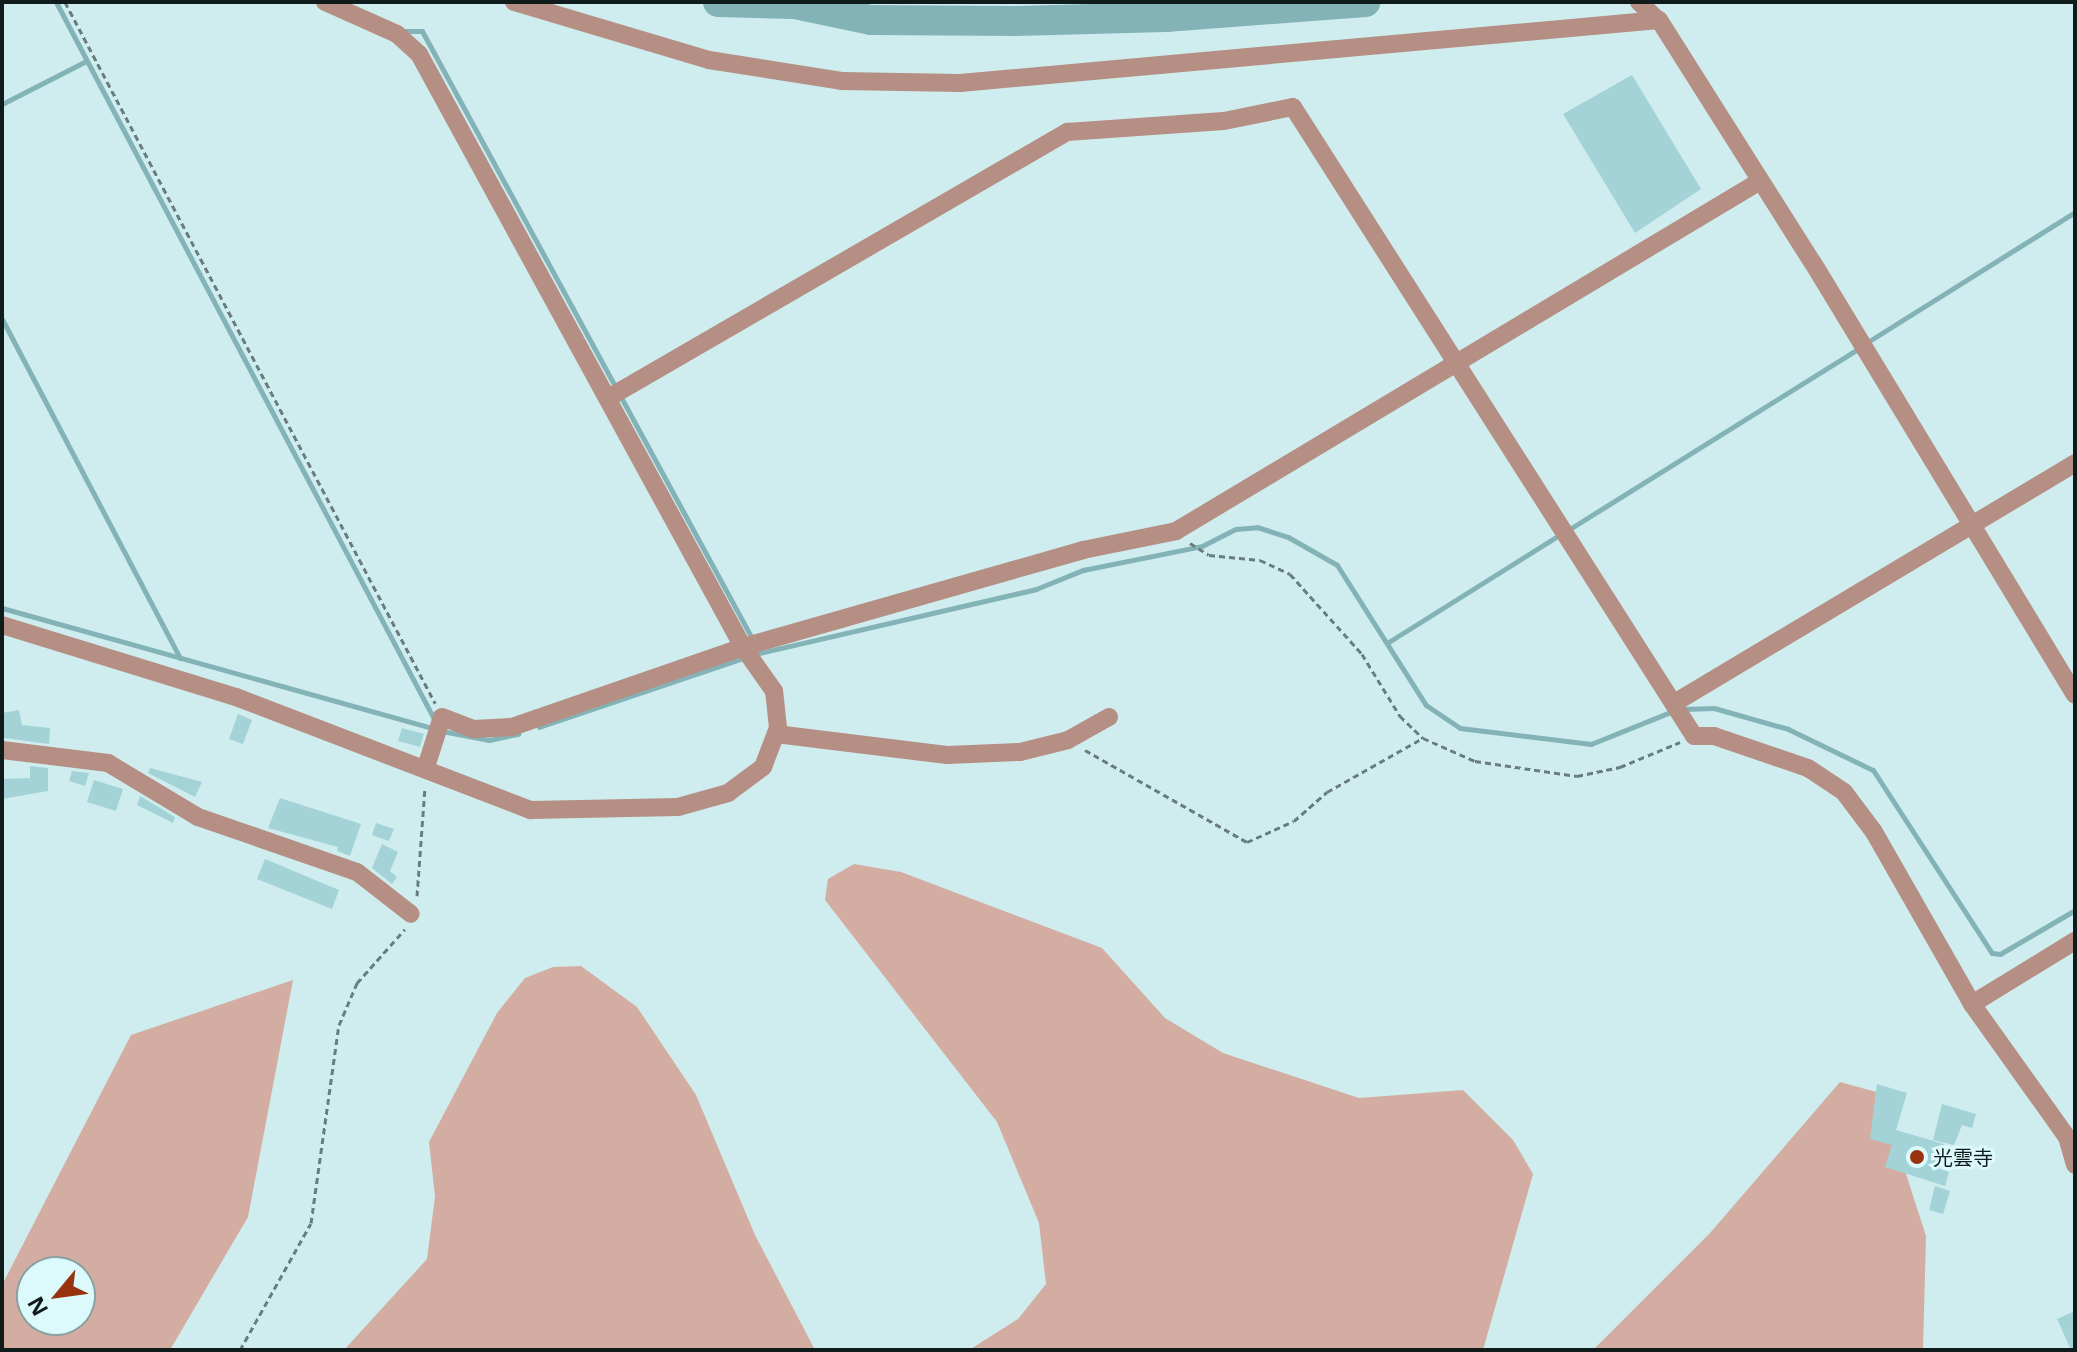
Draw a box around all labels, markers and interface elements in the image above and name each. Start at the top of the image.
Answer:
place label: 光雲寺 [1933,1145,1993,1169]
marker: 光雲寺 [1908,1148,1926,1166]
north arrow [16,1256,96,1336]
text: N [19,1292,54,1322]

